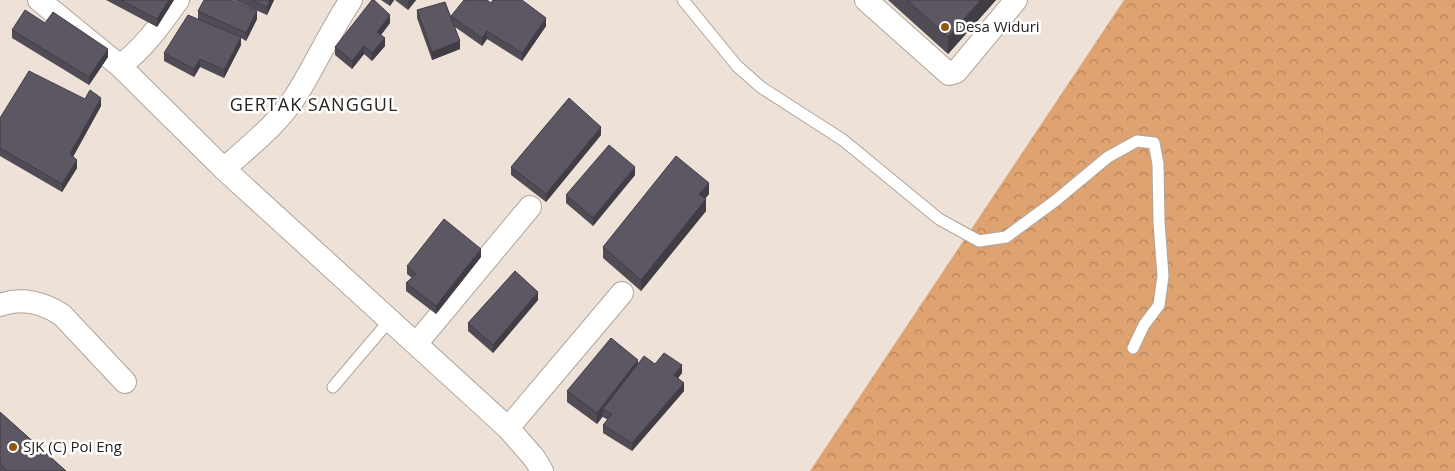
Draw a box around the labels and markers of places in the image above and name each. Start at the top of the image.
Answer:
place label: Desa Widuri [955,16,1040,36]
marker: Desa Widuri [939,21,951,33]
place label: SJK (C) Poi Eng [23,436,122,456]
marker: SJK (C) Poi Eng [7,441,19,453]

